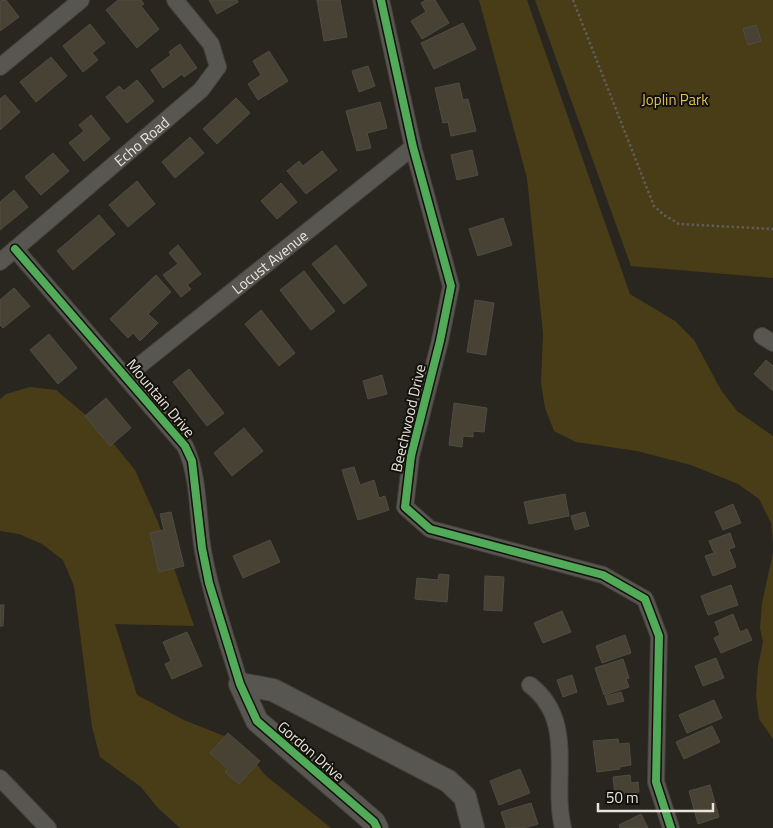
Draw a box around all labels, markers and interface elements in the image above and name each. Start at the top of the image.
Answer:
park label: Joplin Park [642,88,708,111]
street label: Echo Road [109,111,174,171]
street label: Locust Avenue [226,224,313,299]
street label: Mountain Drive [121,354,201,442]
street label: Beechwood Drive [384,362,432,474]
street label: Gordon Drive [272,715,350,787]
scale bar [598,780,713,812]
text: 50 m [606,786,639,809]

